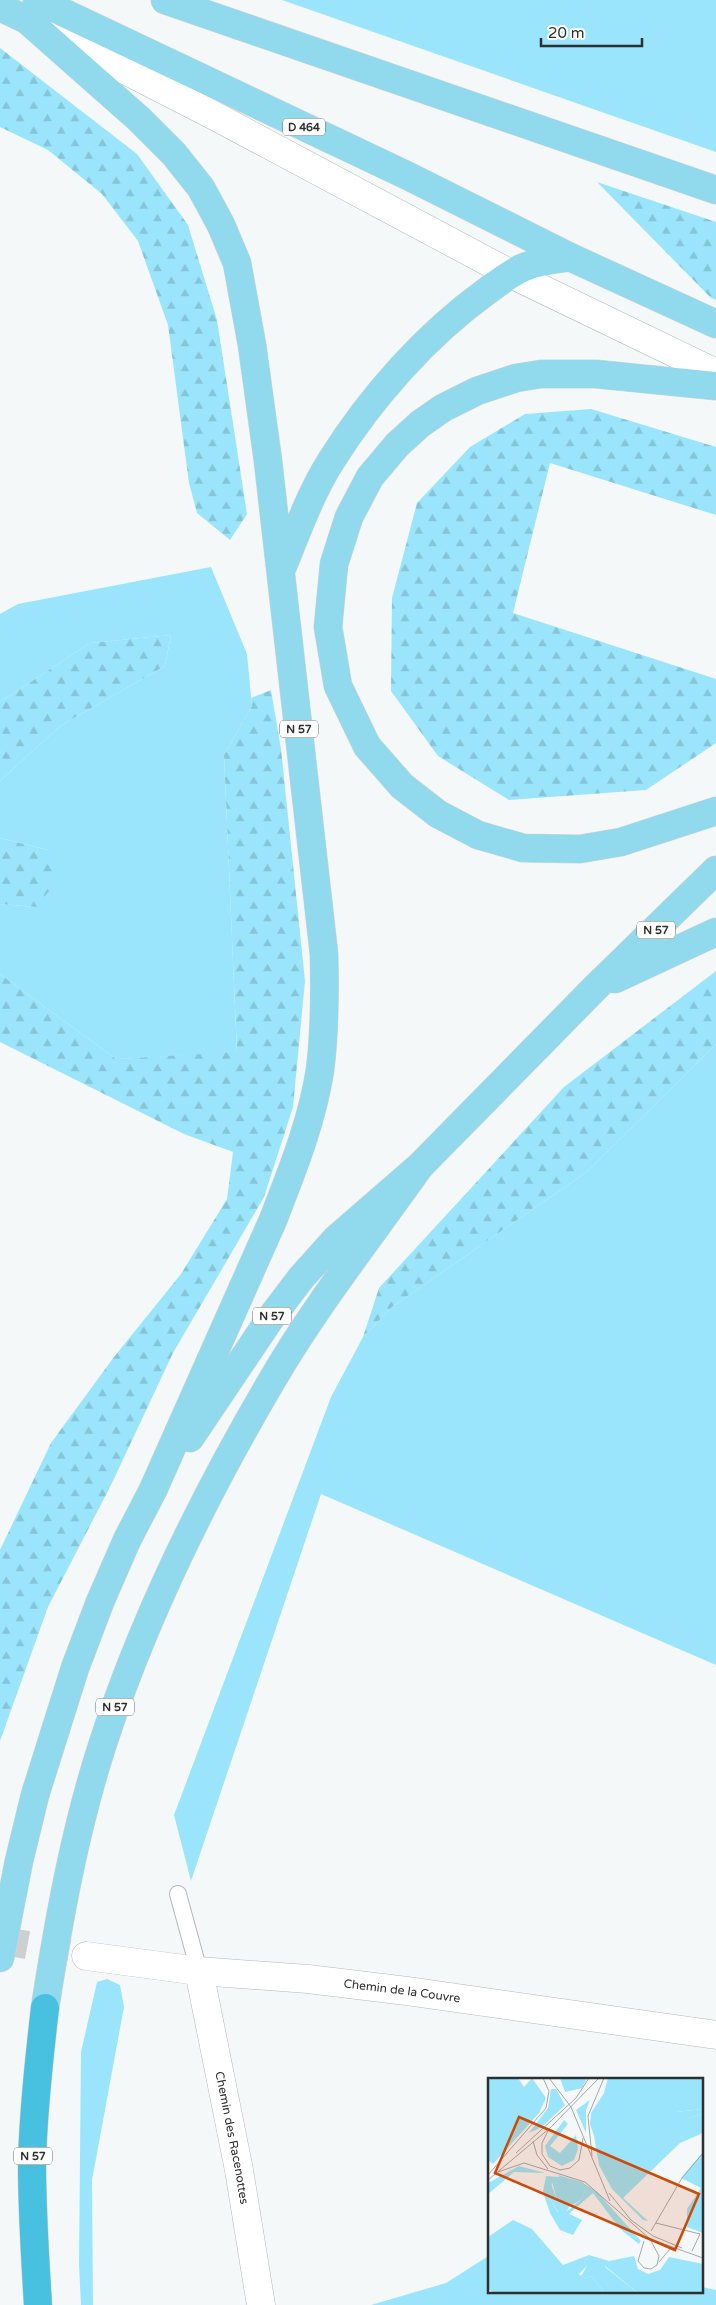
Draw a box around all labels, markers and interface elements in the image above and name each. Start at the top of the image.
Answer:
scale bar [541,15,642,47]
text: 20 m [548,24,585,42]
road number: D 464 [283,118,325,136]
road number: N 57 [280,721,318,738]
road number: N 57 [637,922,675,938]
road number: N 57 [253,1308,291,1324]
road number: N 57 [96,1698,134,1715]
street label: Chemin de la Couvre [343,1976,461,2006]
street label: Chemin des Racenottes [212,2070,251,2205]
inset map [488,2078,704,2292]
road number: N 57 [14,2148,52,2164]

